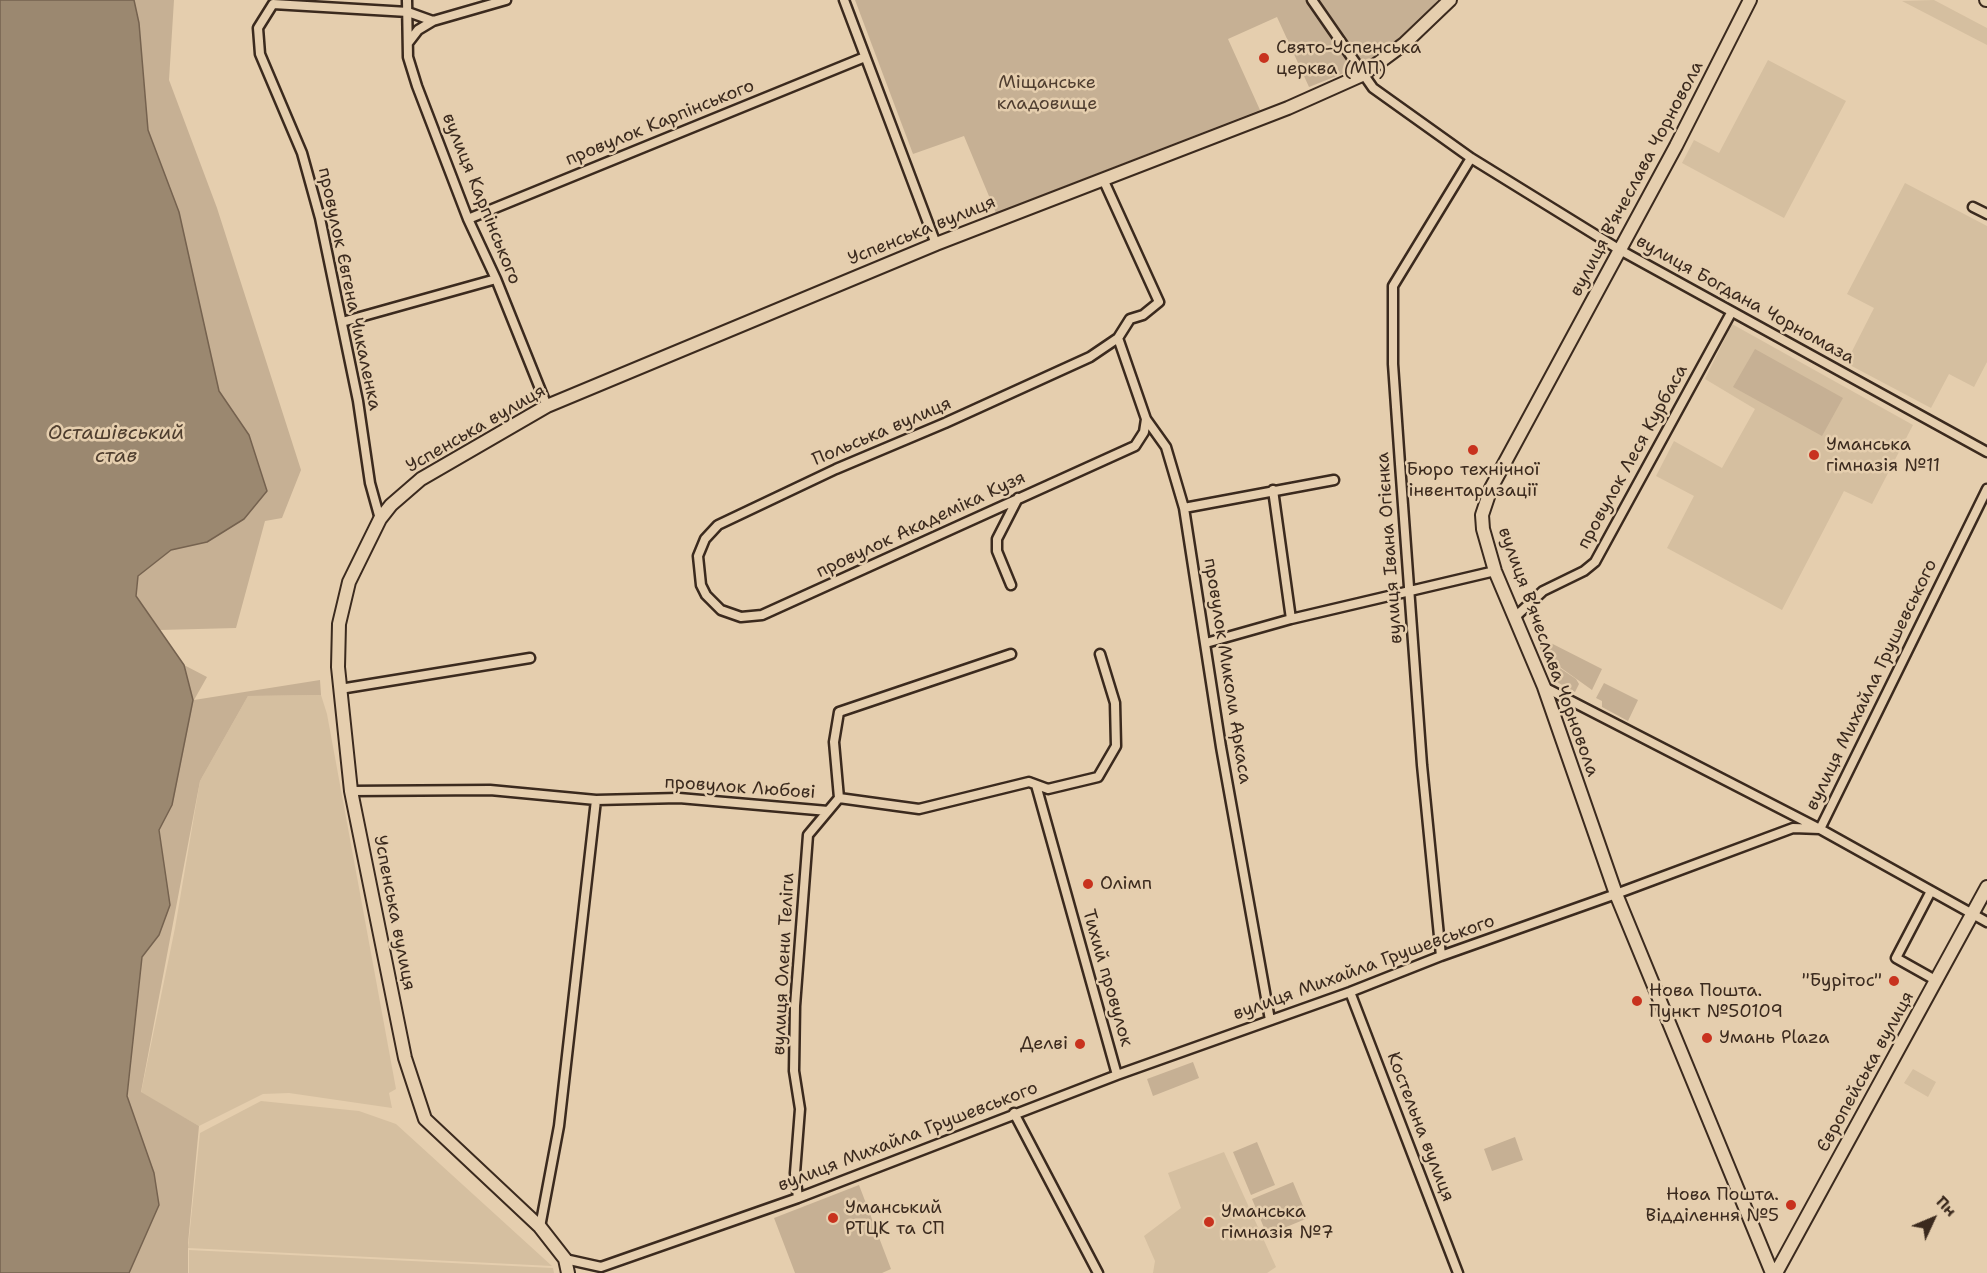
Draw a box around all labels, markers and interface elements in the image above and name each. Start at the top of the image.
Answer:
place label: Свято-Успенська церква (МП) [1276,37,1421,80]
marker: Свято-Успенська церква (МП) [1257,51,1271,65]
street label: вулиця В’ячеслава Чорновола [1566,58,1708,300]
park label: Міщанське кладовище [997,72,1097,115]
street label: провулок Карпінського [562,75,758,171]
street label: вулиця Карпінського [437,110,525,288]
street label: провулок Євгена Чикаленка [313,166,385,412]
street label: Успенська вулиця [845,191,999,271]
street label: вулиця Богдана Чорномаза [1632,231,1858,369]
street label: провулок Леся Курбаса [1573,361,1693,553]
street label: Успенська вулиця [402,380,550,478]
street label: Польська вулиця [809,393,955,471]
water label: Осташівський став [48,422,184,469]
place label: Уманська гімназія №11 [1826,434,1940,476]
marker: Бюро технічної інвентаризації [1466,443,1480,457]
marker: Уманська гімназія №11 [1807,448,1821,462]
street label: вулиця Івана Огієнка [1373,451,1407,645]
place label: Бюро технічної інвентаризації [1406,459,1540,502]
street label: провулок Академіка Кузя [813,467,1029,583]
street label: вулиця В’ячеслава Чорновола [1493,524,1603,780]
street label: вулиця Михайла Грушевського [1802,556,1942,814]
street label: провулок Миколи Аркаса [1198,557,1256,785]
street label: провулок Любові [664,772,816,804]
street label: Успенська вулиця [368,834,420,992]
street label: вулиця Олени Теліги [768,872,800,1056]
place label: Олімп [1100,873,1152,895]
marker: Олімп [1081,877,1095,891]
street label: Тихий провулок [1077,907,1137,1049]
street label: вулиця Михайла Грушевського [1230,911,1498,1025]
place label: "Бурітос" [1802,970,1882,992]
marker: "Бурітос" [1887,974,1901,988]
place label: Нова Пошта. Пункт №50109 [1649,980,1783,1022]
street label: Європейська вулиця [1813,988,1919,1156]
marker: Нова Пошта. Пункт №50109 [1630,994,1644,1008]
place label: Умань Plaza [1719,1027,1829,1049]
marker: Умань Plaza [1700,1031,1714,1045]
place label: Делві [1020,1033,1068,1055]
marker: Делві [1073,1037,1087,1051]
street label: Костельна вулиця [1382,1049,1458,1205]
street label: вулиця Михайла Грушевського [775,1077,1041,1197]
place label: Нова Пошта. Відділення №5 [1645,1184,1779,1226]
north arrow [1903,1189,1963,1249]
text: Пн [1931,1191,1961,1221]
place label: Уманський РТЦК та СП [845,1197,945,1240]
marker: Нова Пошта. Відділення №5 [1784,1198,1798,1212]
place label: Уманська гімназія №7 [1221,1201,1334,1244]
marker: Уманський РТЦК та СП [826,1211,840,1225]
marker: Уманська гімназія №7 [1202,1215,1216,1229]

